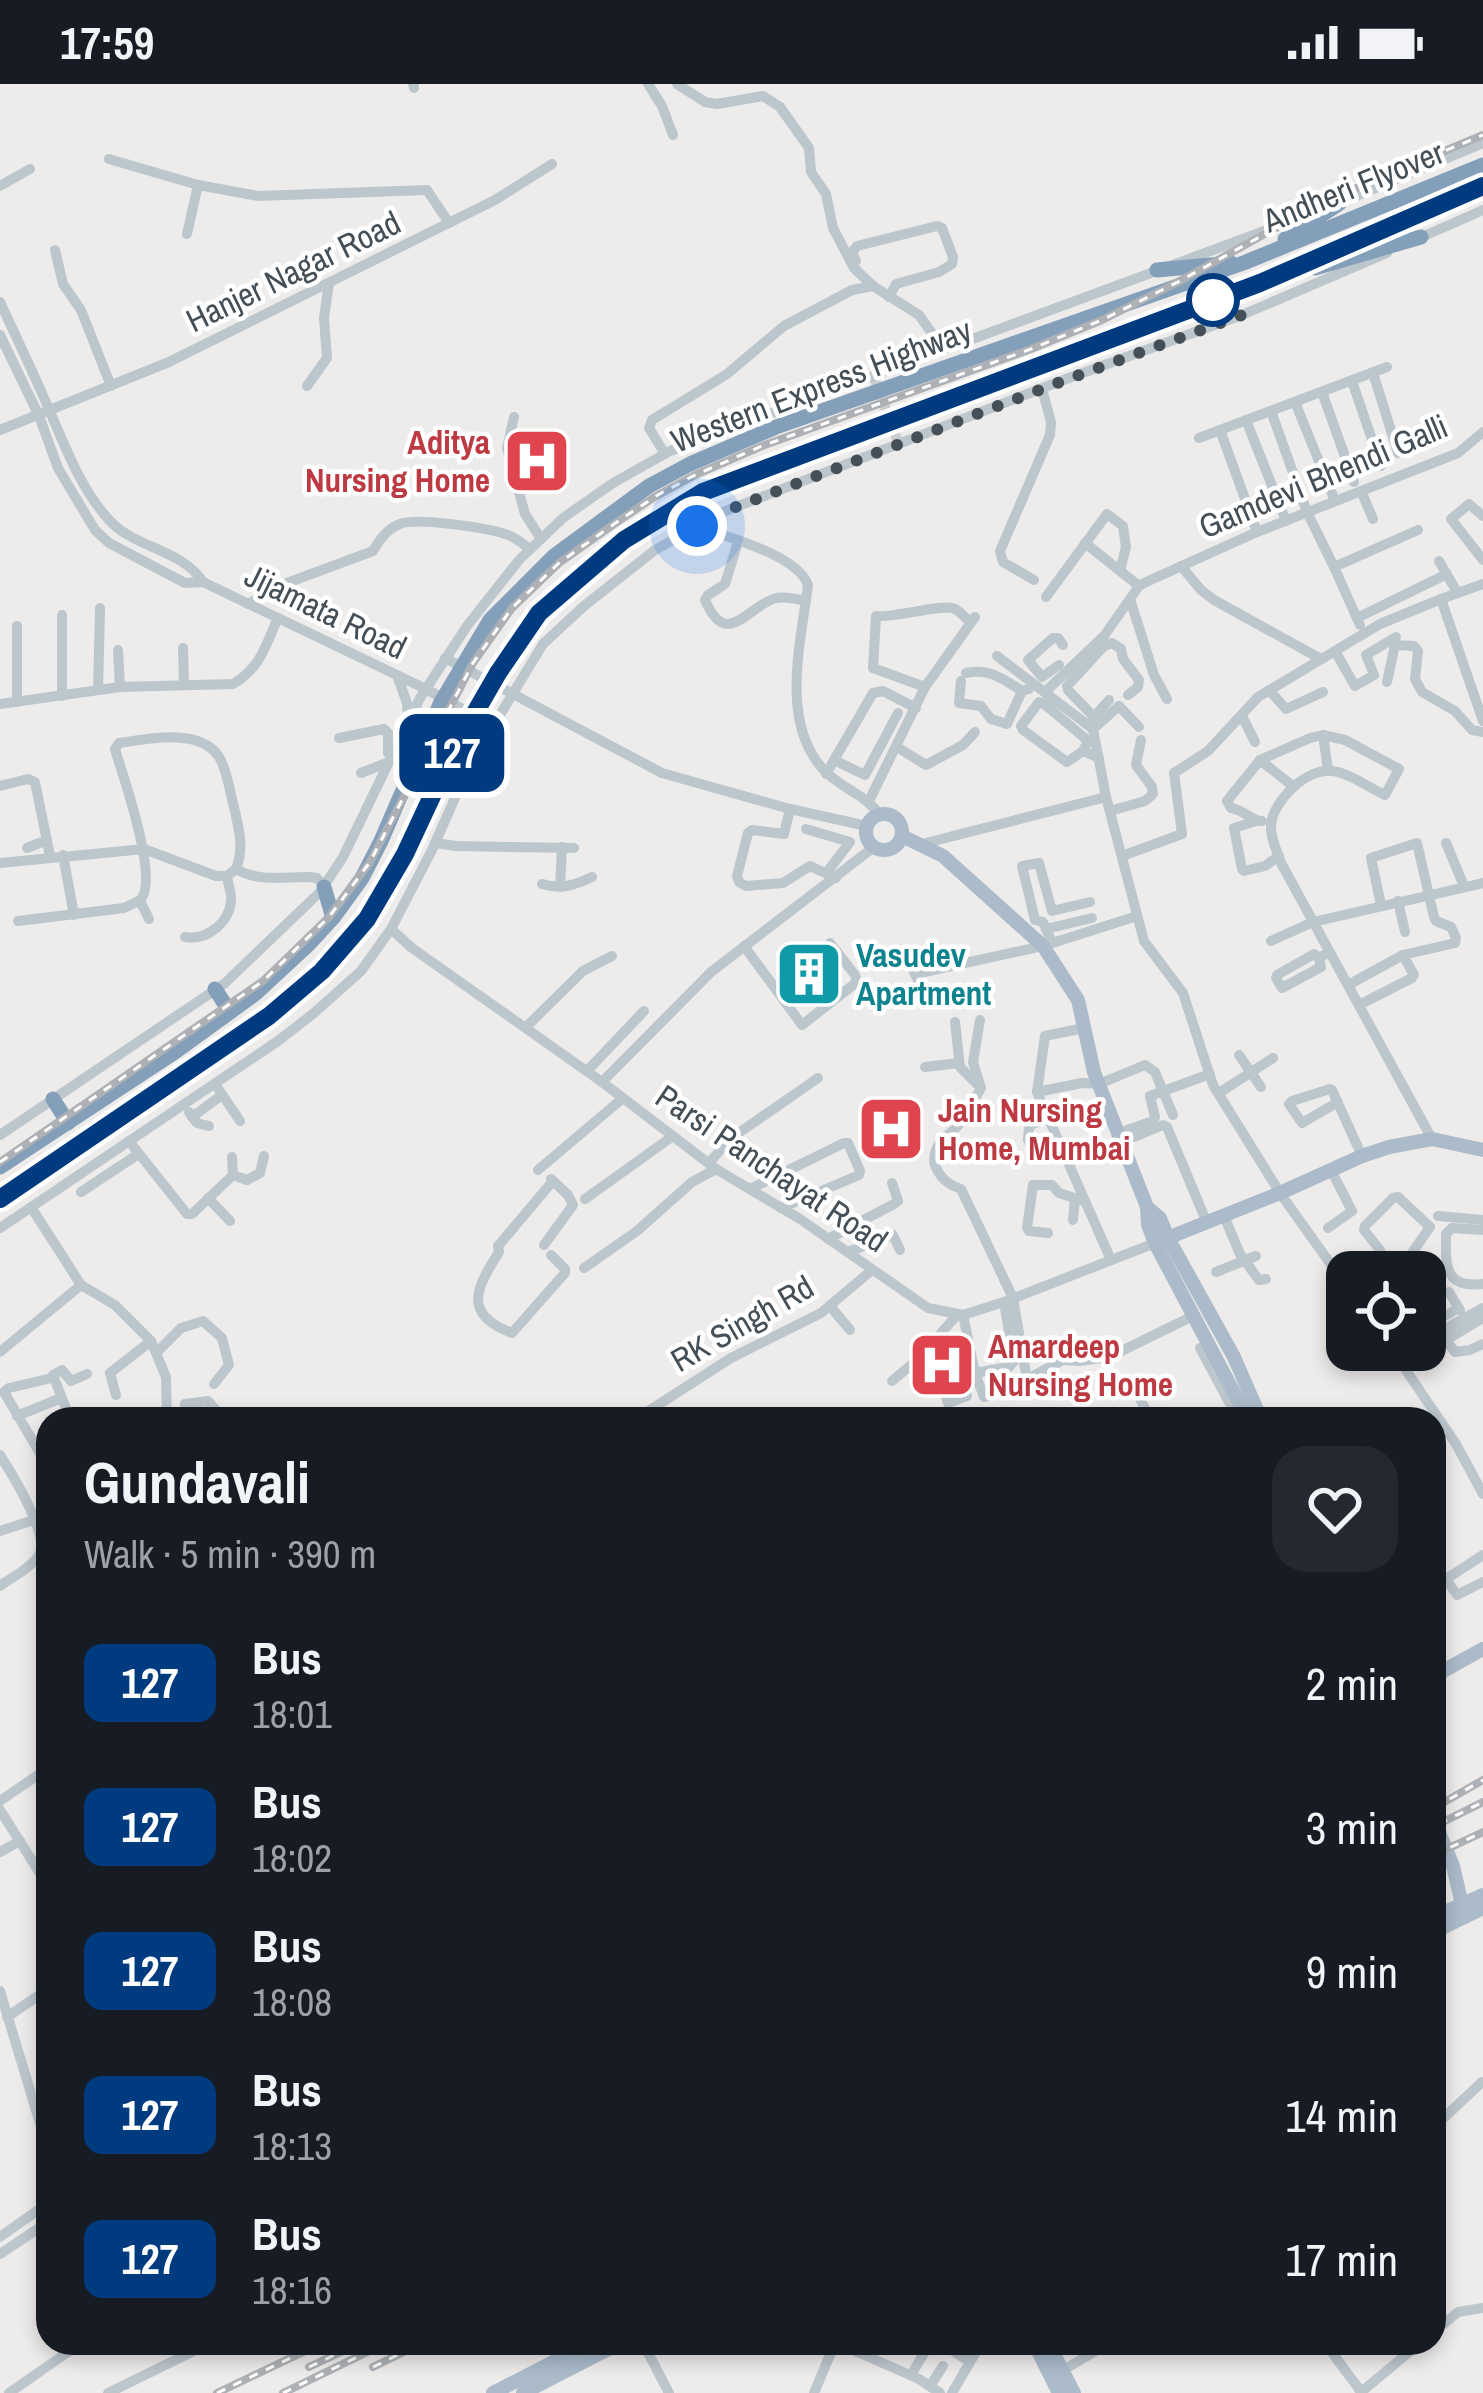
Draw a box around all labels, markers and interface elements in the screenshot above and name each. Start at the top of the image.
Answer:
text: 17:59 [60,12,154,73]
street label: Andheri Flyover [1255,130,1450,243]
street label: Hanjer Nagar Road [179,200,407,342]
unlabelled marker [1188,275,1238,325]
street label: Western Express Highway [665,307,978,463]
street label: Gamdevi Bhendi Galli [1192,404,1454,548]
place label: Aditya Nursing Home [305,420,490,502]
hospital icon: Aditya Nursing Home [502,426,572,496]
your location [667,496,727,556]
street label: Jijamata Road [238,553,414,669]
line badge: 127 [383,714,521,792]
text: 127 [423,725,481,781]
place label: Vasudev Apartment [856,933,991,1015]
building icon: Vasudev Apartment [774,939,844,1009]
street label: Parsi Panchayat Road [647,1074,897,1262]
place label: Jain Nursing Home, Mumbai [938,1088,1130,1170]
hospital icon: Jain Nursing Home, Mumbai [856,1094,926,1164]
map controls [1326,1251,1446,1371]
button: locate [1326,1251,1446,1371]
street label: RK Singh Rd [663,1264,821,1382]
place label: Amardeep Nursing Home [988,1324,1173,1406]
hospital icon: Amardeep Nursing Home [907,1330,977,1400]
text: Gundavali [84,1444,310,1521]
button: heart [1272,1446,1398,1572]
text: Walk · 5 min · 390 m [84,1528,376,1580]
text: Bus [252,1627,322,1688]
text: 2 min [1306,1653,1398,1714]
text: 127 [121,1655,179,1711]
text: 18:01 [252,1688,332,1740]
text: Bus [252,1771,322,1832]
text: 3 min [1306,1797,1398,1858]
text: 127 [121,1799,179,1855]
text: 18:02 [252,1832,332,1884]
text: Bus [252,1915,322,1976]
text: 9 min [1306,1941,1398,2002]
text: 127 [121,1943,179,1999]
text: 18:08 [252,1976,332,2028]
text: Bus [252,2059,322,2120]
text: 14 min [1285,2085,1398,2146]
text: 127 [121,2087,179,2143]
text: 18:13 [252,2120,332,2172]
text: Bus [252,2203,322,2264]
text: 17 min [1285,2229,1398,2290]
text: 127 [121,2231,179,2287]
text: 18:16 [252,2264,332,2316]

